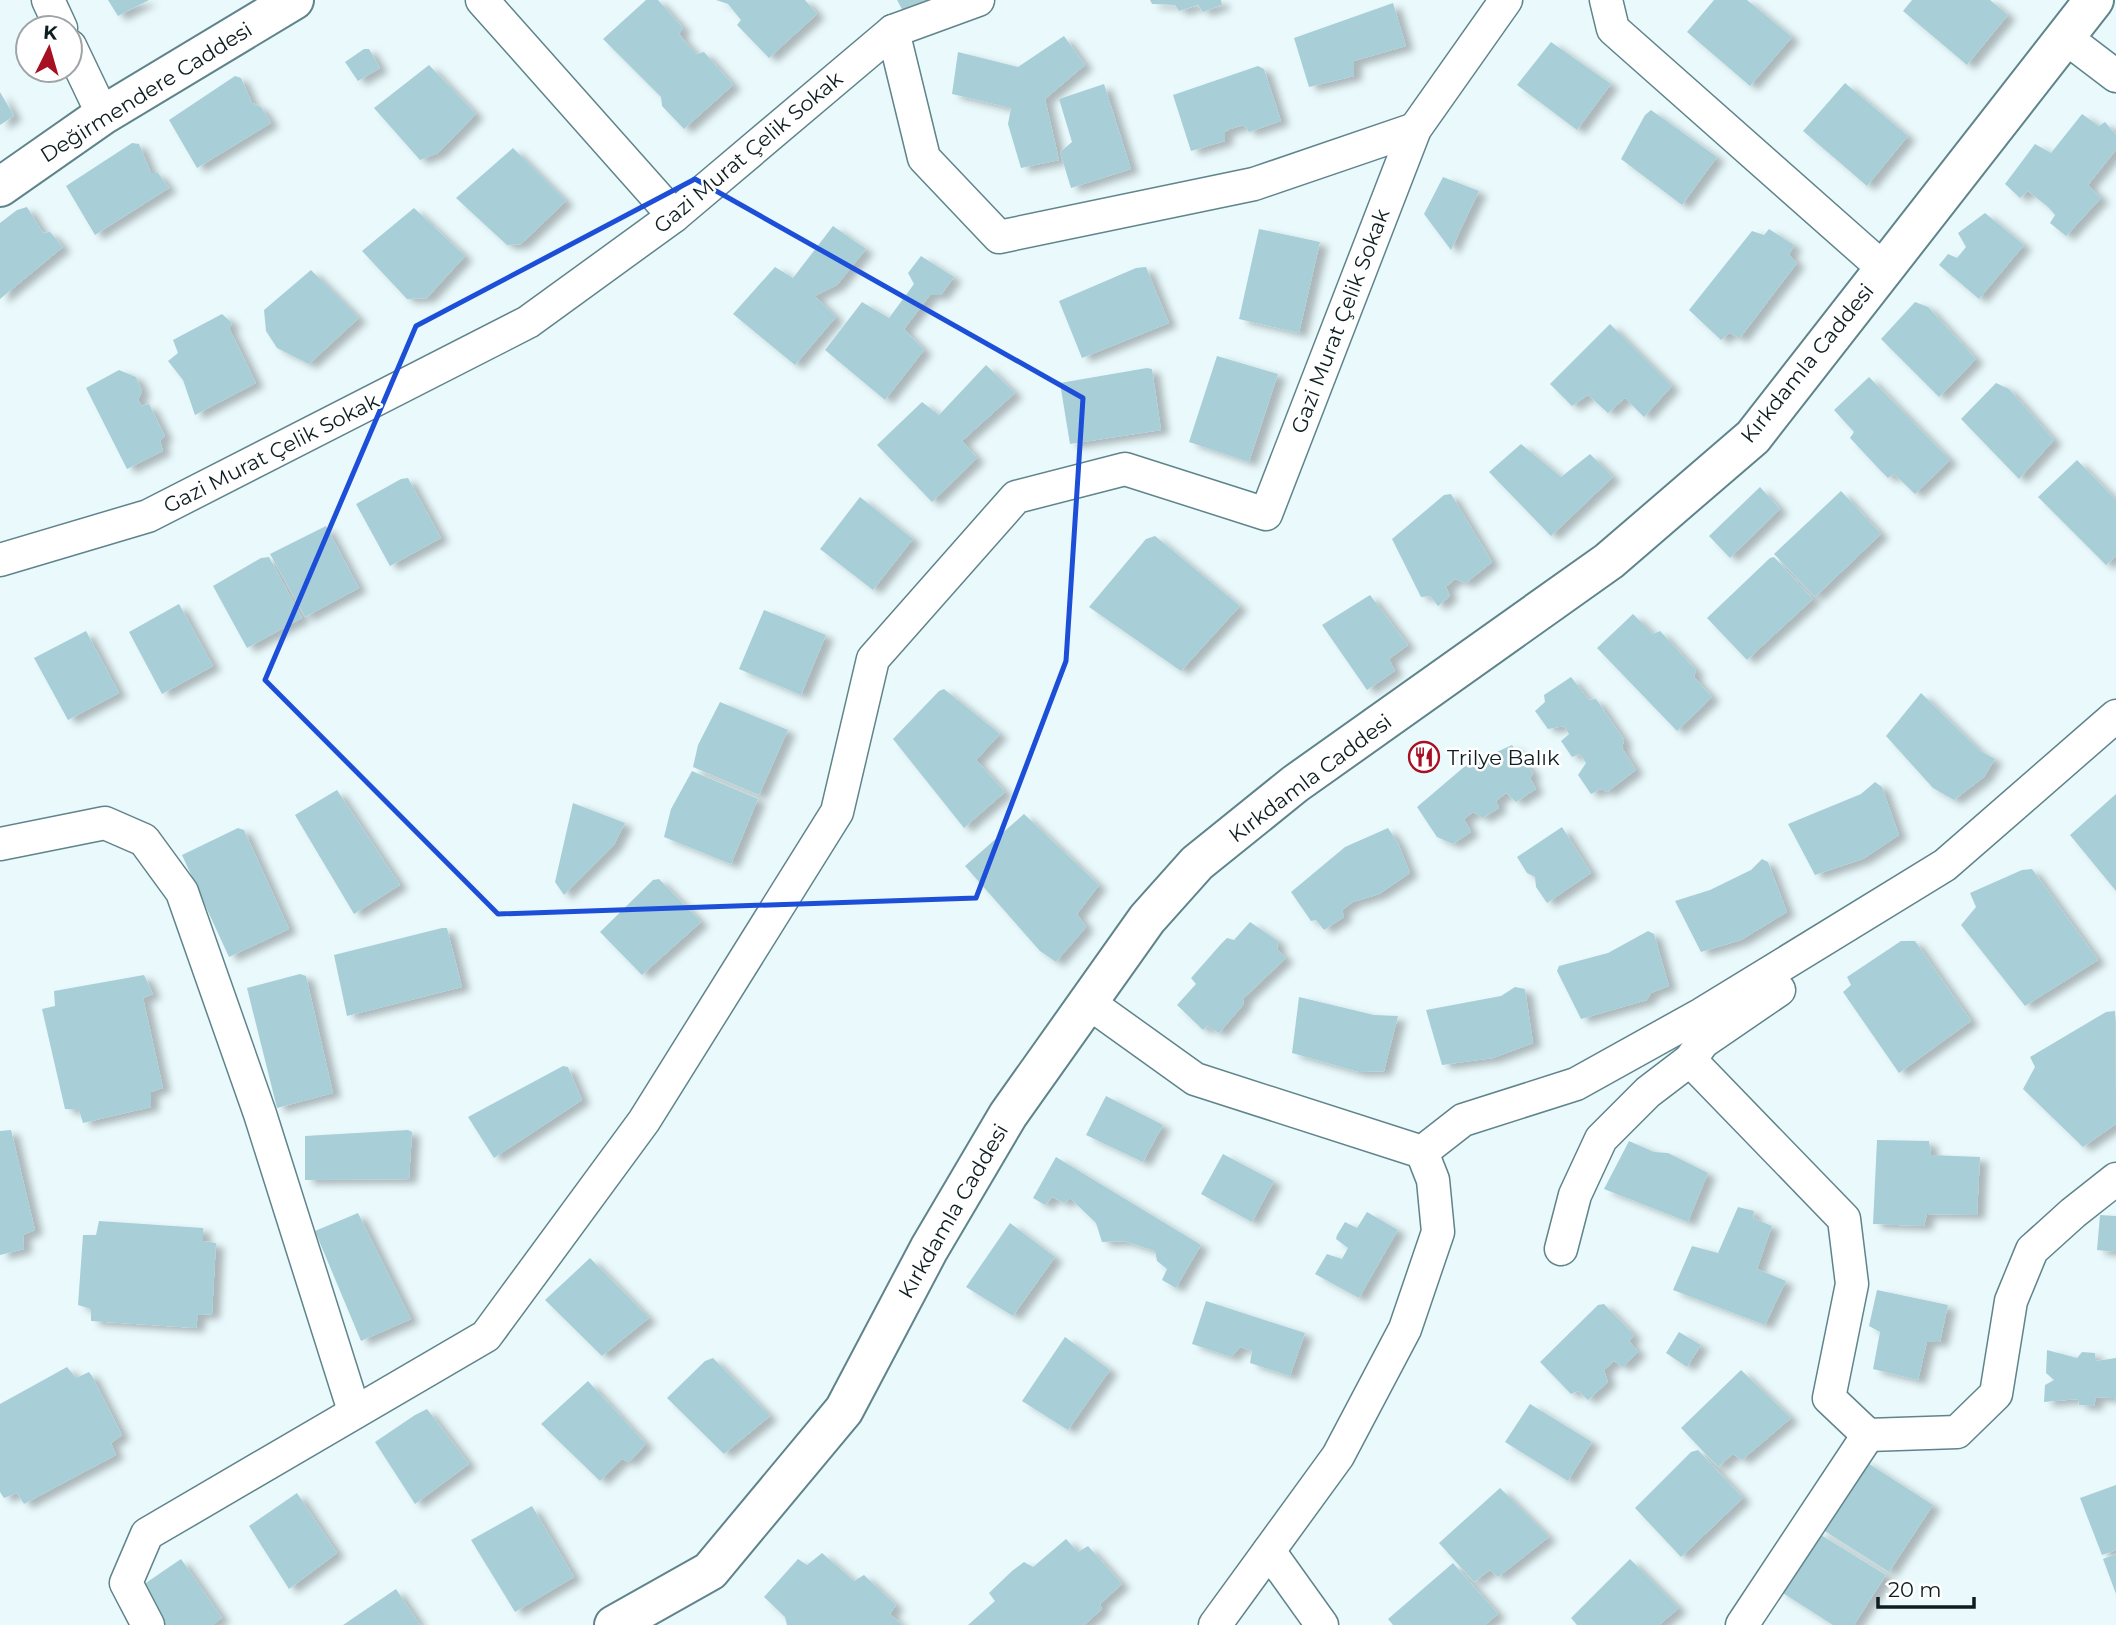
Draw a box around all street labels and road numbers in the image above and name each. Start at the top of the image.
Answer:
street label: Değirmendere Caddesi [36,17,256,167]
street label: Gazi Murat Çelik Sokak [649,65,848,238]
street label: Gazi Murat Çelik Sokak [1286,205,1395,437]
street label: Kırkdamla Caddesi [1735,278,1879,448]
street label: Gazi Murat Çelik Sokak [159,388,383,518]
street label: Kırkdamla Caddesi [1224,709,1396,847]
street label: Kırkdamla Caddesi [893,1119,1013,1303]

